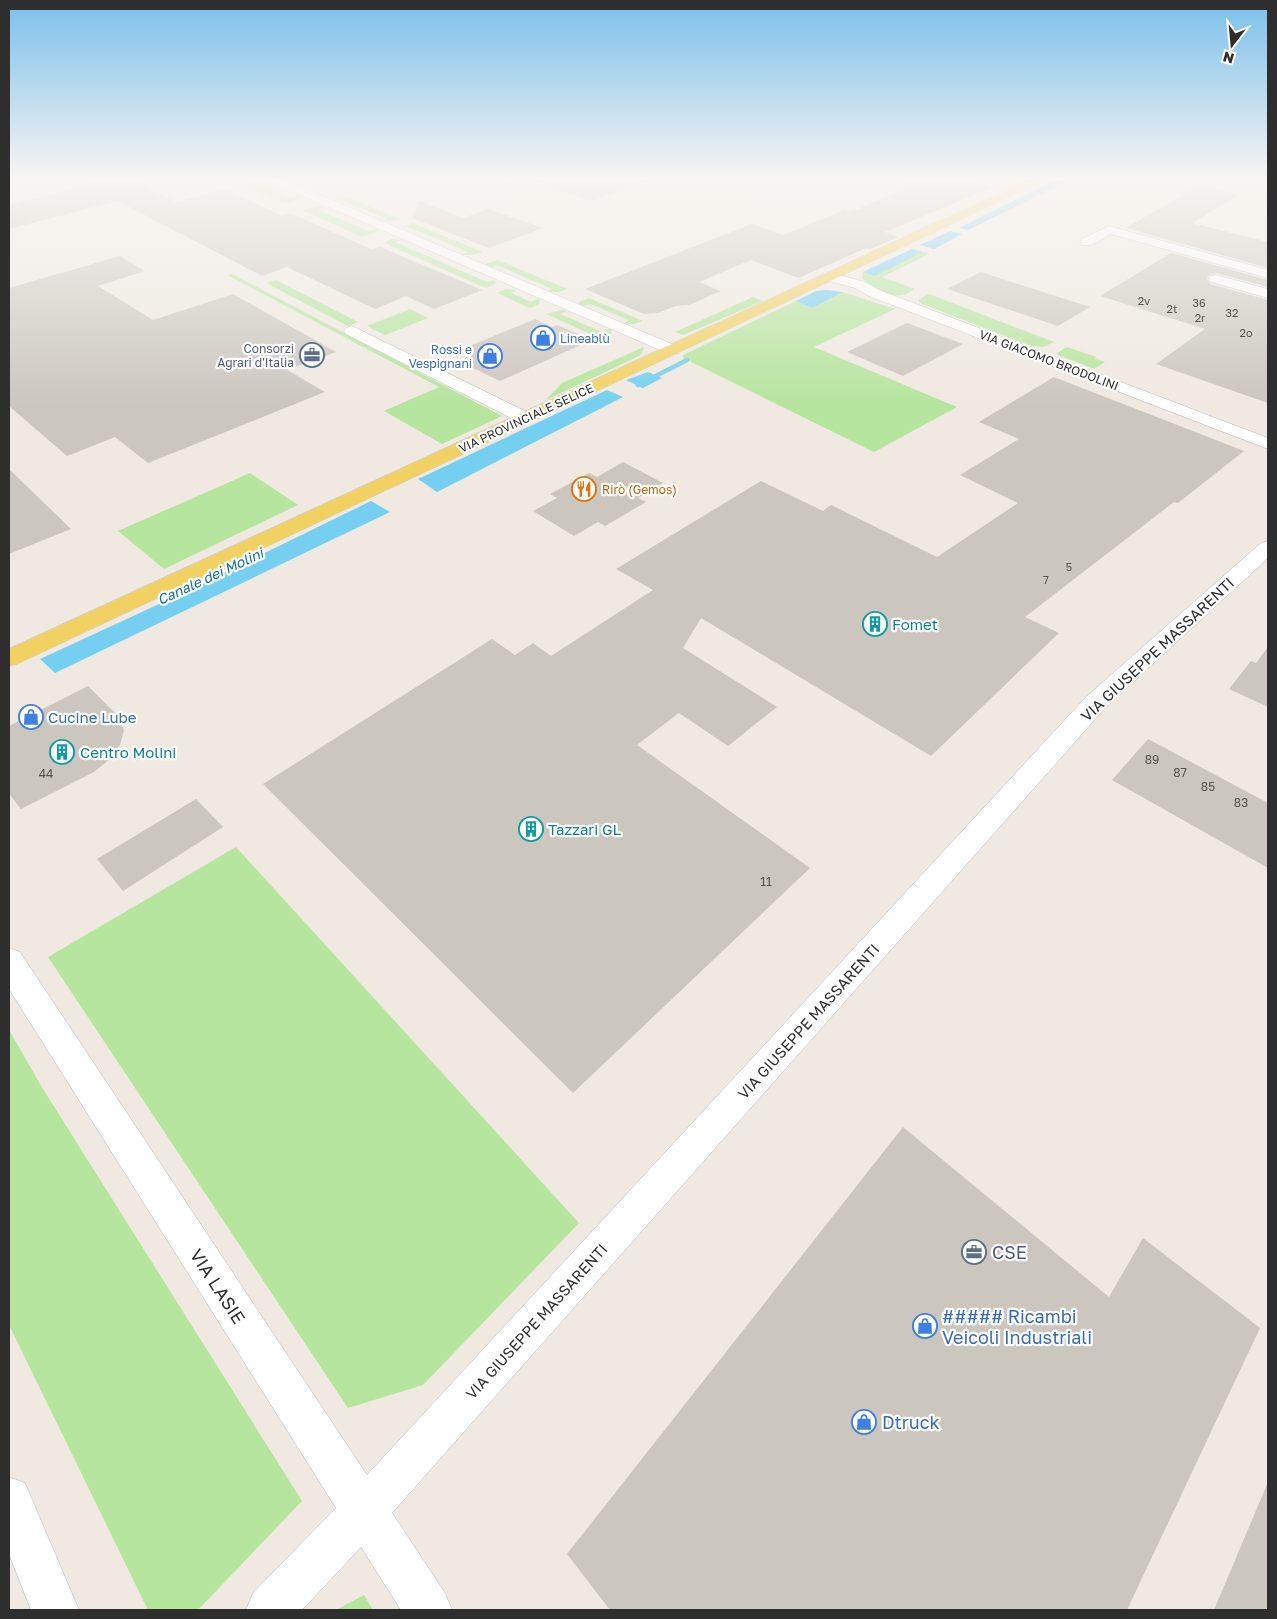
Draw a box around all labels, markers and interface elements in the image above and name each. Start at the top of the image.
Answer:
north arrow [1207,20,1257,70]
text: N [1221,48,1236,68]
house number: 2v [1138,294,1150,307]
house number: 36 [1192,296,1206,309]
house number: 2t [1167,302,1177,315]
house number: 32 [1226,306,1238,319]
house number: 2r [1195,311,1206,324]
shop icon: Lineablù [530,325,556,351]
street label: VIA GIACOMO BRODOLINI [977,326,1121,394]
house number: 2o [1240,326,1253,339]
place label: Lineablù [560,331,610,346]
place label: Consorzi Agrari d'Italia [217,341,294,370]
office icon: Consorzi Agrari d'Italia [299,342,325,368]
place label: Rossi e Vespignani [409,342,472,371]
shop icon: Rossi e Vespignani [477,343,503,369]
street label: VIA PROVINCIALE SELICE [456,380,596,456]
restaurant icon: Rirò (Gemos) [571,476,597,502]
place label: Rirò (Gemos) [602,482,677,497]
water label: Canale dei Molini [154,543,268,608]
house number: 5 [1066,560,1072,573]
house number: 7 [1043,573,1049,586]
street label: VIA GIUSEPPE MASSARENTI [1077,573,1237,725]
building icon: Fomet [862,611,888,637]
place label: Fomet [892,615,938,633]
shop icon: Cucine Lube [18,704,44,730]
place label: Cucine Lube [48,708,137,726]
building icon: Centro Molini [49,739,75,765]
place label: Centro Molini [80,743,176,761]
house number: 89 [1145,752,1159,767]
house number: 87 [1173,765,1187,780]
house number: 44 [39,766,53,781]
house number: 85 [1201,779,1215,794]
house number: 83 [1234,795,1248,810]
building icon: Tazzari GL [518,816,544,842]
place label: Tazzari GL [548,820,622,838]
house number: 11 [760,874,772,889]
street label: VIA GIUSEPPE MASSARENTI [733,940,883,1102]
office icon: CSE [961,1239,987,1265]
street label: VIA GIUSEPPE MASSARENTI [461,1240,611,1402]
place label: CSE [992,1241,1027,1263]
street label: VIA LASIE [186,1244,250,1328]
place label: ##### Ricambi Veicoli Industriali [942,1305,1092,1348]
shop icon: ##### Ricambi Veicoli Industriali [912,1313,938,1339]
shop icon: Dtruck [851,1409,877,1435]
place label: Dtruck [882,1411,940,1433]

